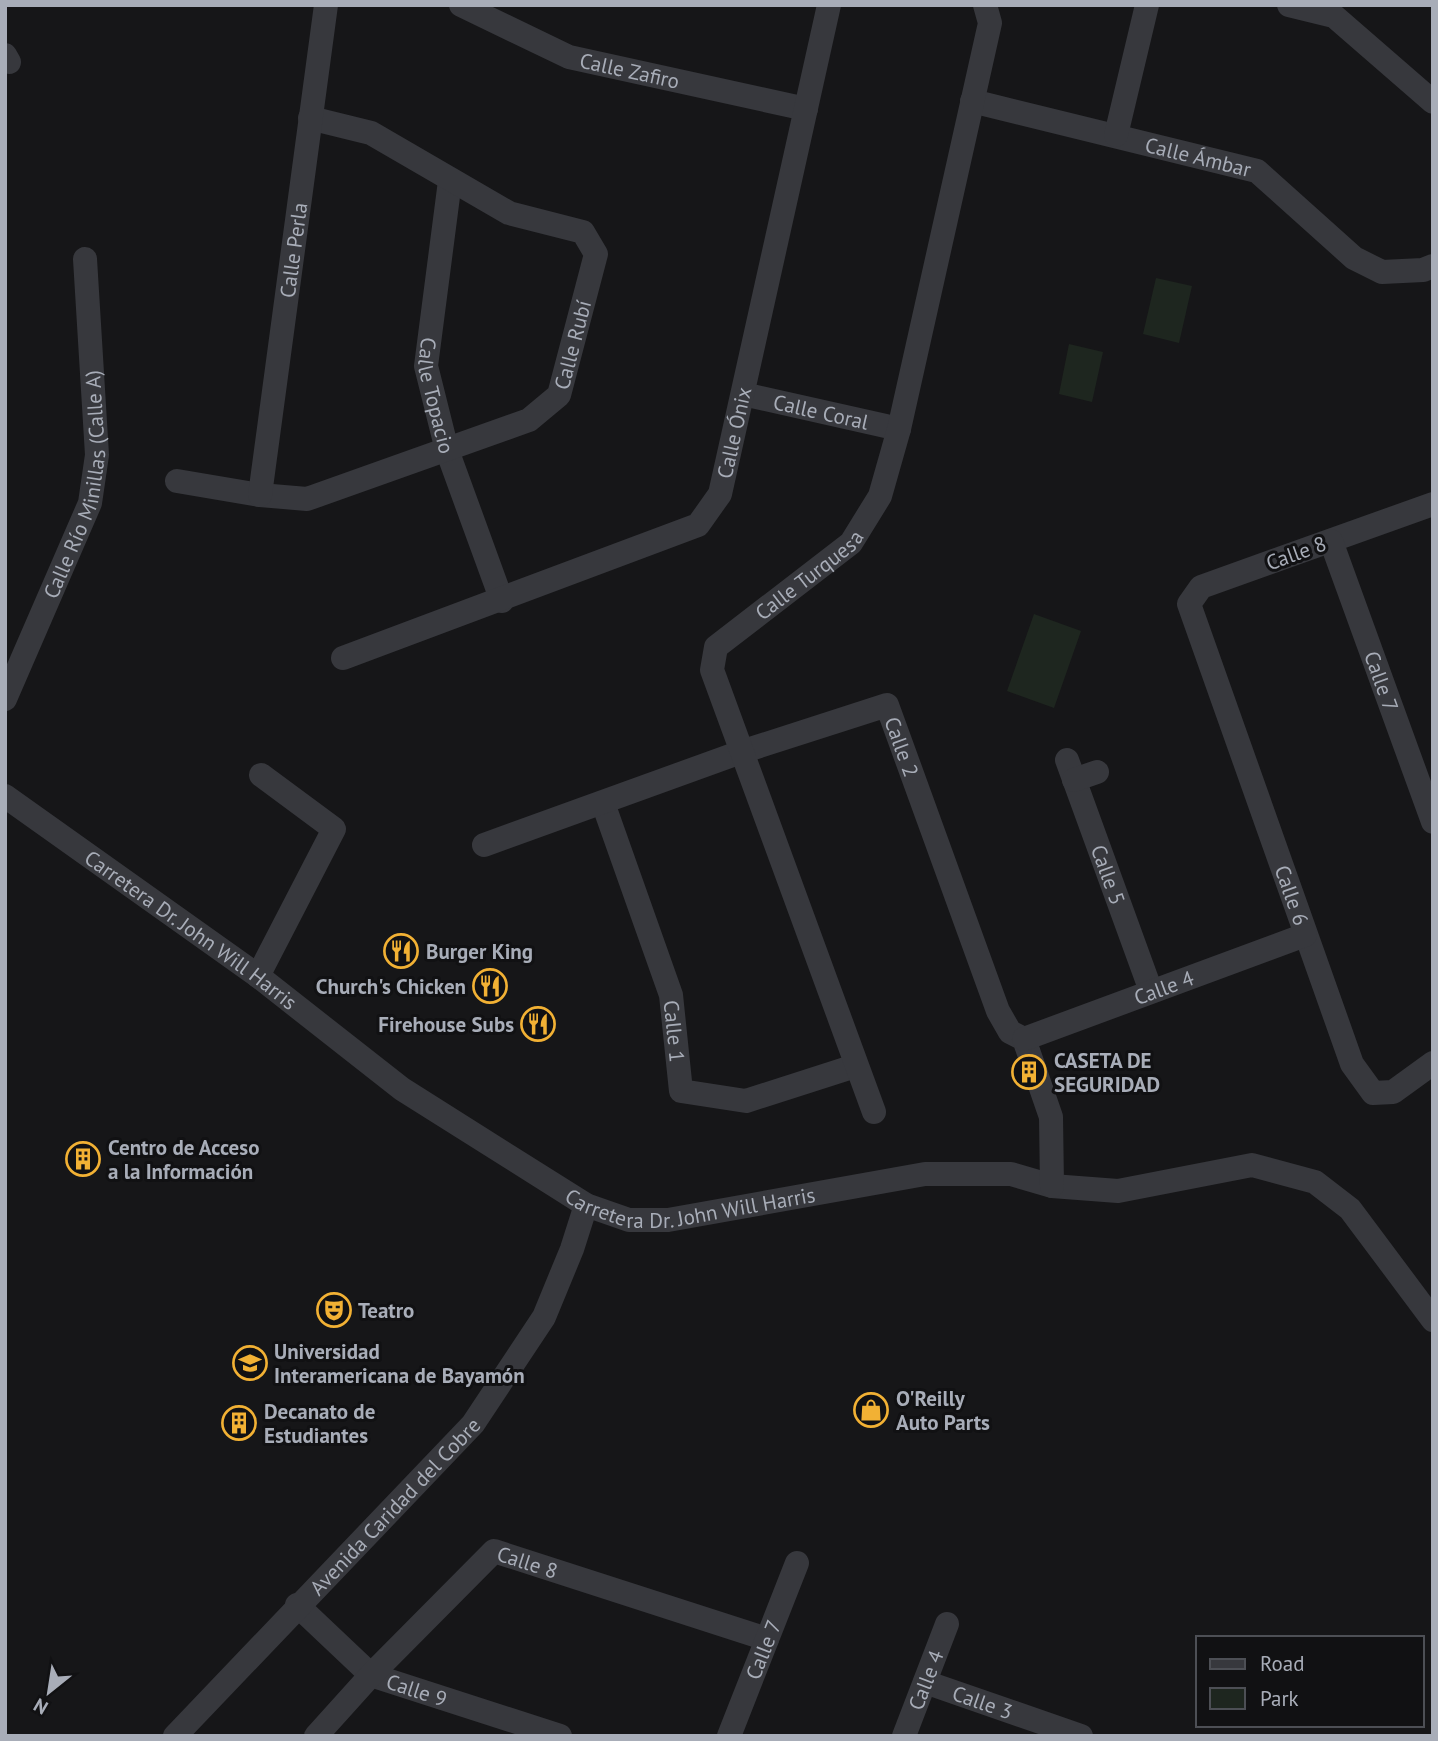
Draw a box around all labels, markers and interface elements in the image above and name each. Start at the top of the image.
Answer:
street label: Calle Zafiro [577,46,682,94]
street label: Calle Ámbar [1143,131,1254,183]
street label: Calle Perla [273,201,313,300]
street label: Calle Rubí [548,297,597,392]
street label: Calle Topacio [413,336,461,456]
street label: Calle Río Minillas (Calle A) [37,369,111,603]
street label: Calle Ónix [710,384,757,481]
street label: Calle Coral [771,388,871,435]
street label: Calle Turquesa [749,525,869,626]
street label: Calle 8 [1262,530,1330,576]
street label: Calle 7 [1359,647,1405,715]
street label: Calle 2 [879,713,925,780]
street label: Calle 5 [1085,841,1132,908]
street label: Carretera Dr. John Will Harris [80,844,303,1015]
street label: Calle 6 [1269,861,1315,929]
restaurant icon: Burger King [382,932,420,970]
place label: Burger King [426,938,533,965]
street label: Calle 4 [1130,964,1198,1011]
restaurant icon: Church's Chicken [471,967,509,1005]
place label: Church's Chicken [316,973,466,1000]
street label: Calle 1 [658,999,691,1063]
restaurant icon: Firehouse Subs [519,1005,557,1043]
place label: Firehouse Subs [378,1011,514,1038]
place label: CASETA DE SEGURIDAD [1054,1047,1160,1098]
building icon: CASETA DE SEGURIDAD [1010,1053,1048,1091]
place label: Centro de Acceso a la Información [108,1134,259,1185]
building icon: Centro de Acceso a la Información [64,1140,102,1178]
street label: Carretera Dr. John Will Harris [564,1175,822,1205]
text: Carretera Dr. John Will Harris [560,1180,817,1234]
theatre icon: Teatro [315,1291,353,1329]
place label: Teatro [358,1297,414,1324]
place label: Universidad Interamericana de Bayamón [274,1338,525,1389]
school or university icon: Universidad Interamericana de Bayamón [231,1344,269,1382]
place label: O'Reilly Auto Parts [896,1385,990,1436]
shop icon: O'Reilly Auto Parts [852,1391,890,1429]
place label: Decanato de Estudiantes [264,1398,375,1449]
building icon: Decanato de Estudiantes [220,1404,258,1442]
street label: Avenida Caridad del Cobre [304,1412,486,1601]
street label: Calle 8 [494,1539,561,1584]
street label: Calle 7 [739,1616,787,1683]
legend [1196,1636,1424,1727]
street label: Calle 4 [902,1646,949,1714]
text: Road [1260,1650,1304,1677]
north arrow [14,1657,84,1727]
street label: Calle 9 [383,1667,450,1712]
street label: Calle 3 [949,1679,1016,1725]
text: Park [1260,1685,1299,1712]
text: N [29,1693,52,1720]

